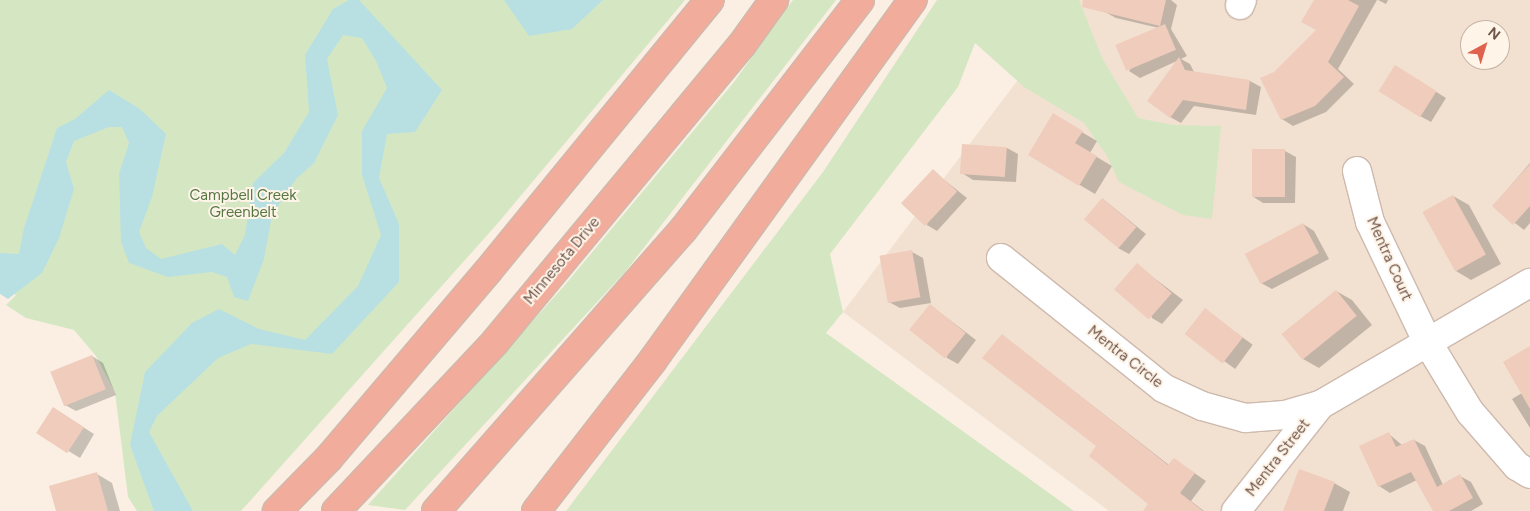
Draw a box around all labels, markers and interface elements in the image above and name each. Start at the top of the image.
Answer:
north arrow [1460,20,1510,70]
text: N [1485,24,1504,44]
park label: Campbell Creek Greenbelt [190,186,296,221]
street label: Minnesota Drive [520,214,604,308]
street label: Mentra Court [1362,214,1416,304]
street label: Mentra Circle [1084,322,1166,392]
street label: Mentra Street [1242,416,1314,500]

